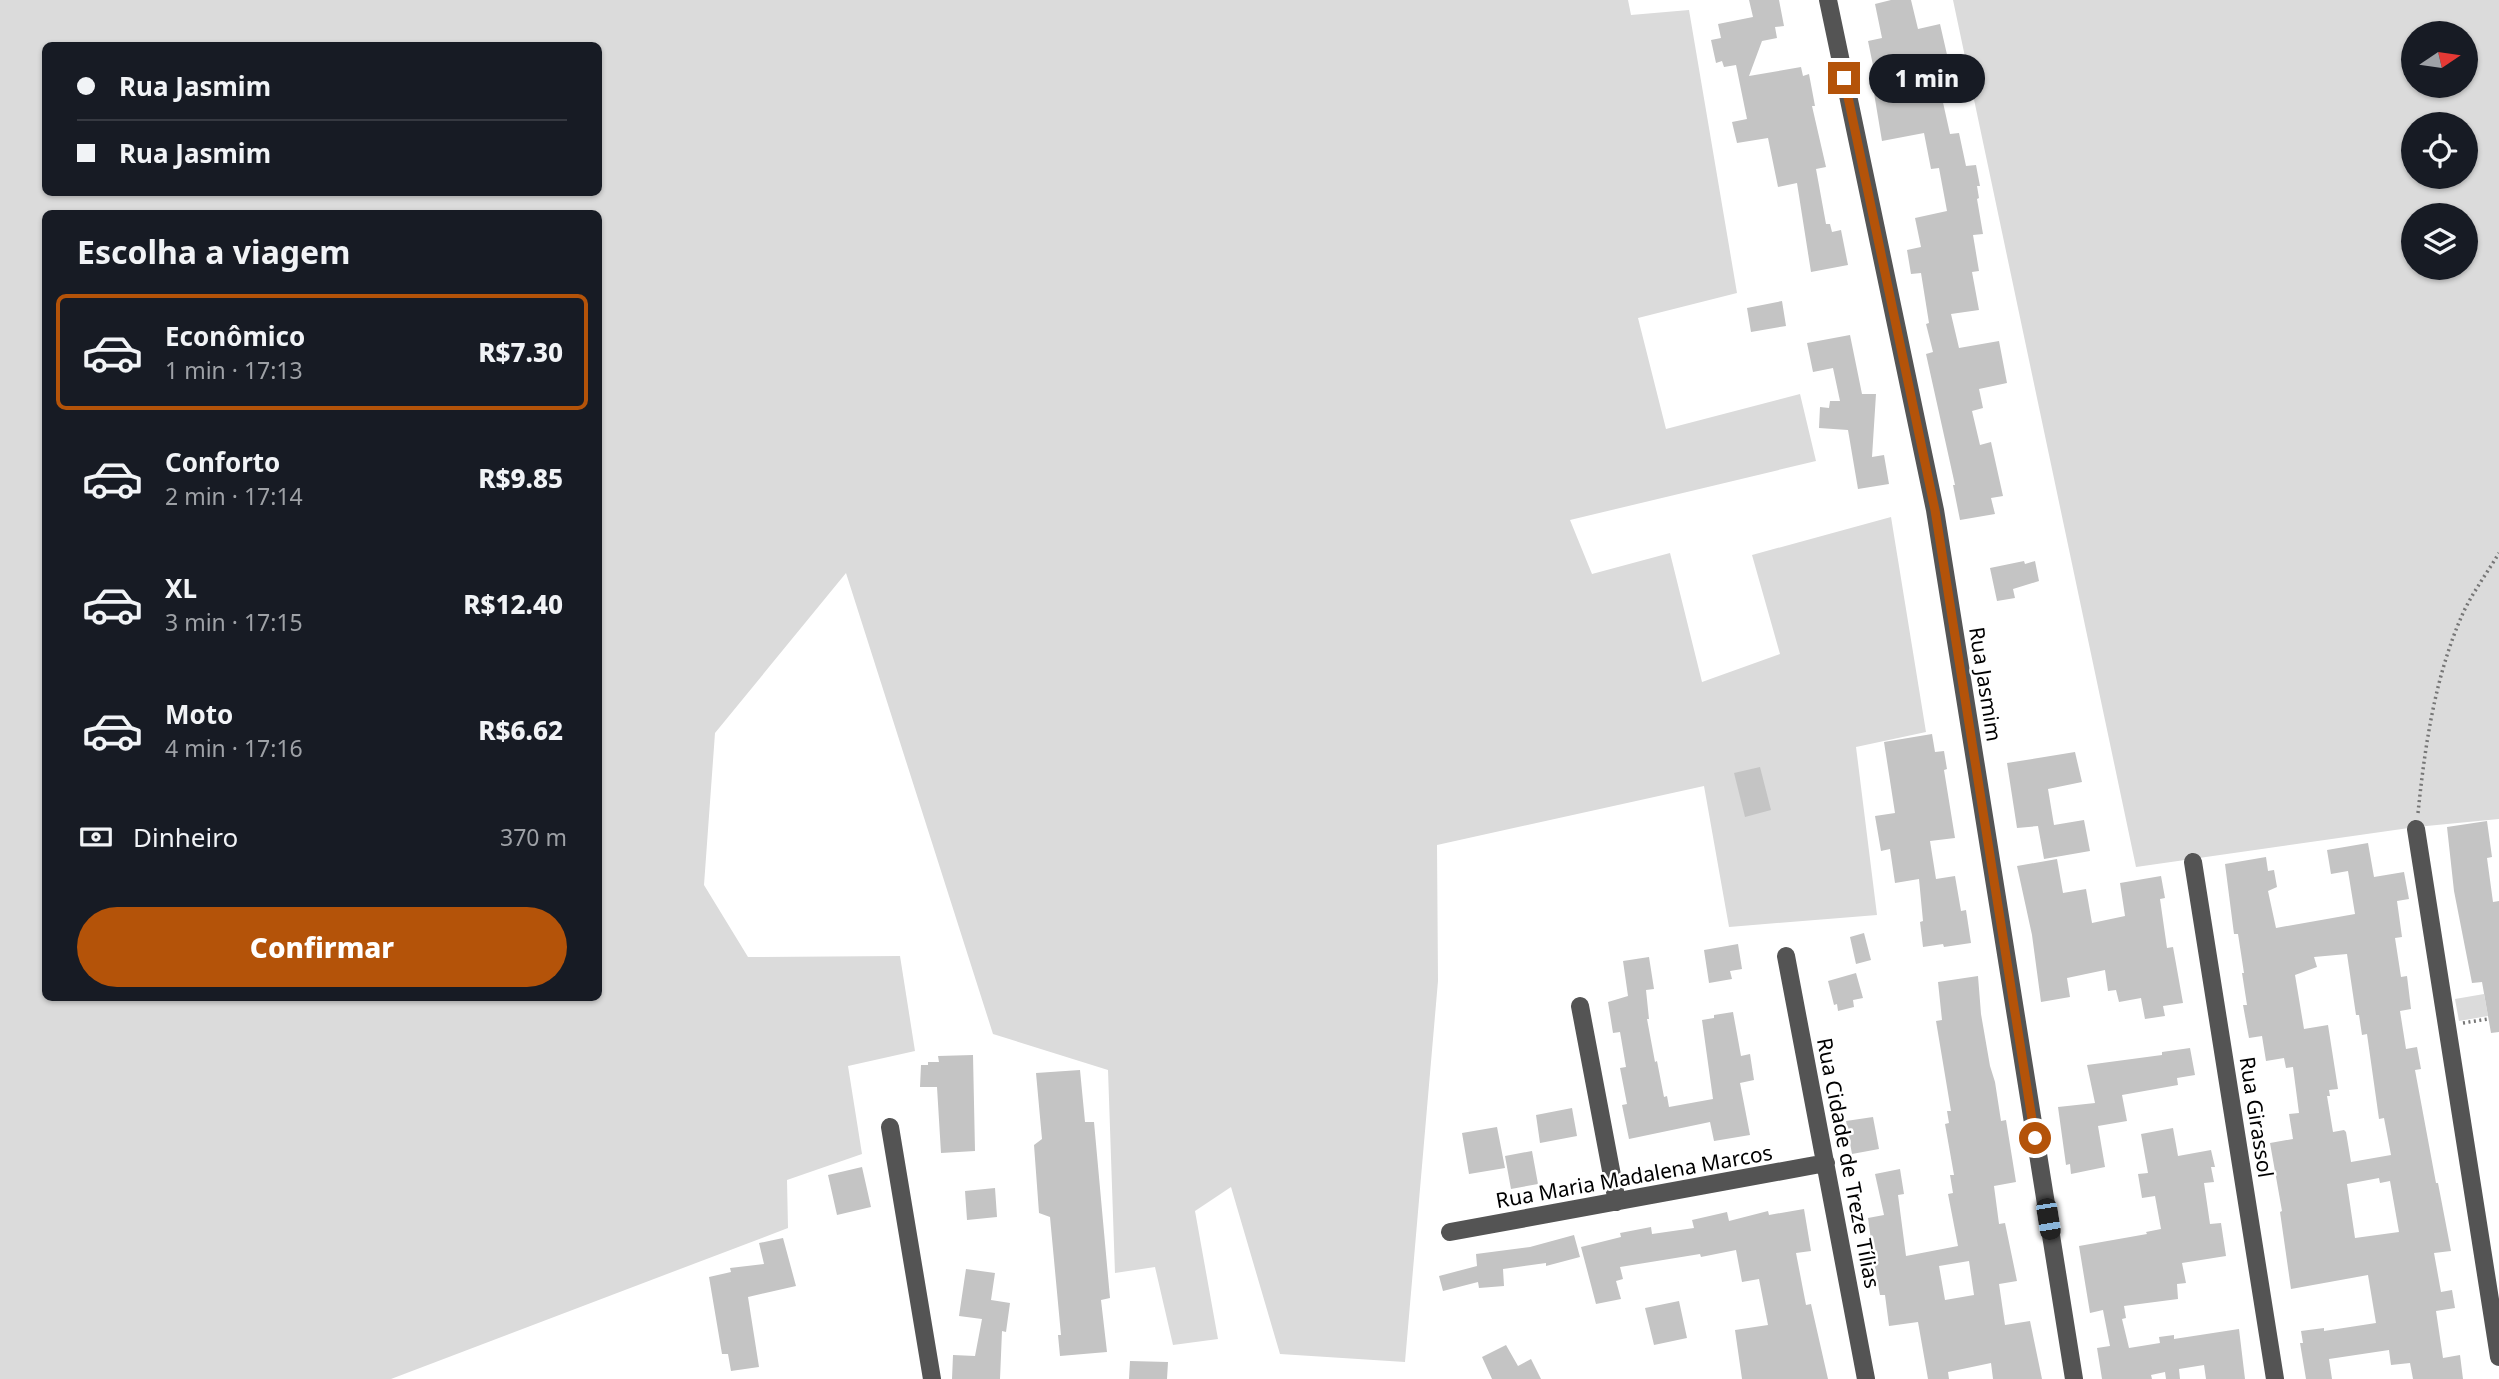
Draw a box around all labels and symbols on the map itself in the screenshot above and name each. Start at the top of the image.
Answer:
north arrow [2401,21,2478,98]
callout: 1 min [1868,54,1984,102]
route end [1828,62,1860,94]
street label: Rua Jasmim [1963,625,2009,743]
street label: Rua Cidade de Treze Tílias [1811,1035,1887,1291]
street label: Rua Girassol [2234,1054,2280,1180]
route start [2019,1122,2051,1154]
street label: Rua Maria Madalena Marcos [1494,1138,1774,1214]
car [2035,1197,2062,1241]

